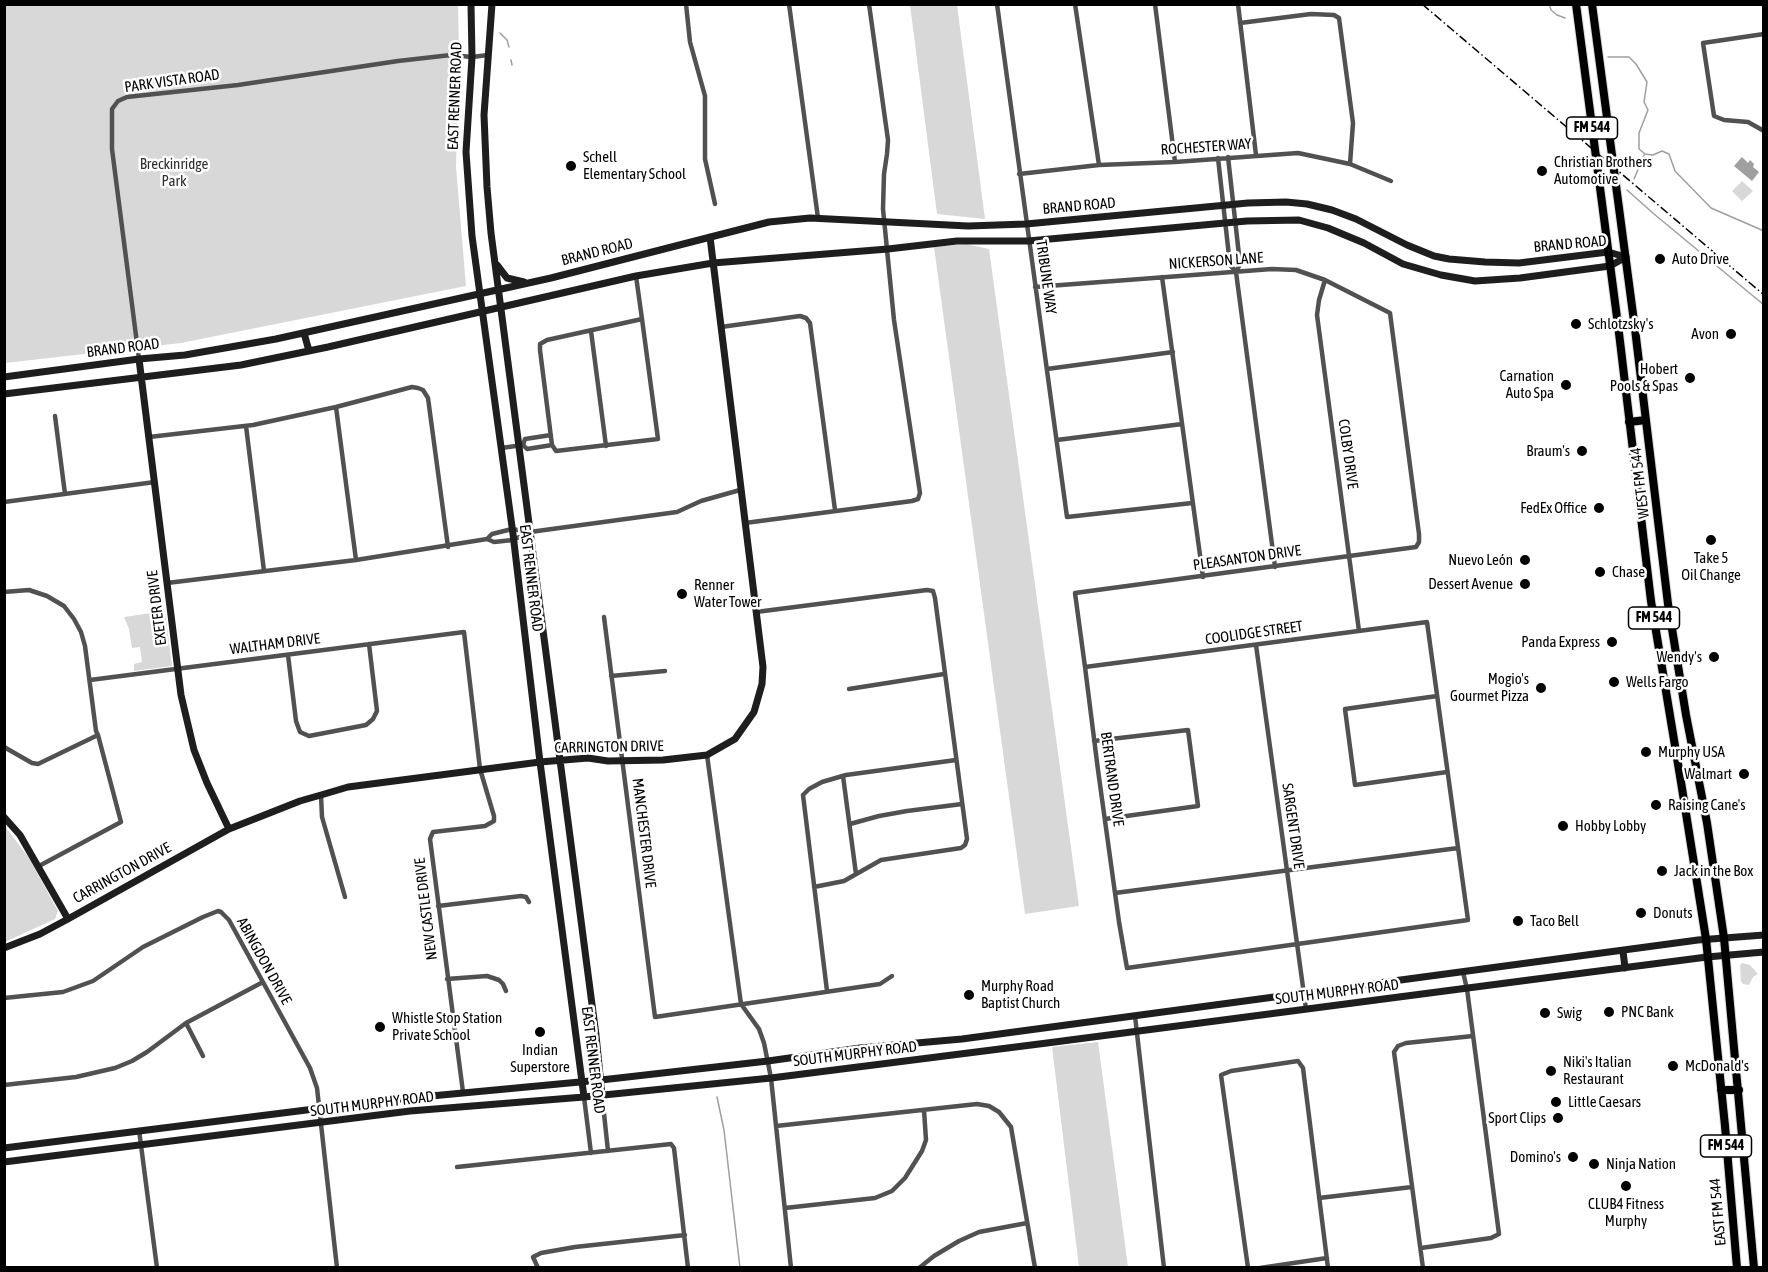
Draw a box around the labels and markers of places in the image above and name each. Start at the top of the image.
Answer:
place label: Schell Elementary School [583,148,686,183]
place label: Christian Brothers Automotive [1554,153,1652,188]
marker: Schell Elementary School [564,159,578,173]
marker: Christian Brothers Automotive [1535,164,1549,178]
place label: Auto Drive [1672,250,1729,268]
marker: Auto Drive [1653,252,1667,266]
place label: Schlotzsky's [1588,315,1654,333]
marker: Schlotzsky's [1569,317,1583,331]
place label: Avon [1691,325,1719,343]
marker: Avon [1724,327,1738,341]
place label: Hobert Pools & Spas [1610,360,1678,395]
place label: Carnation Auto Spa [1500,367,1554,402]
marker: Hobert Pools & Spas [1683,371,1697,385]
marker: Carnation Auto Spa [1559,378,1573,392]
place label: Braum's [1526,442,1570,460]
marker: Braum's [1575,444,1589,458]
place label: FedEx Office [1520,499,1587,517]
marker: FedEx Office [1592,501,1606,515]
marker: Take 5 Oil Change [1704,533,1718,547]
place label: Take 5 Oil Change [1681,549,1741,584]
place label: Nuevo León [1448,551,1513,569]
marker: Nuevo León [1518,553,1532,567]
place label: Chase [1612,563,1645,581]
marker: Chase [1593,565,1607,579]
place label: Dessert Avenue [1428,575,1513,593]
place label: Renner Water Tower [694,576,761,611]
marker: Dessert Avenue [1518,577,1532,591]
marker: Renner Water Tower [675,587,689,601]
place label: Panda Express [1521,633,1600,651]
marker: Panda Express [1605,635,1619,649]
place label: Wendy's [1656,648,1702,666]
marker: Wendy's [1707,650,1721,664]
place label: Mogio's Gourmet Pizza [1450,670,1529,705]
place label: Wells Fargo [1626,673,1688,691]
marker: Wells Fargo [1607,675,1621,689]
marker: Mogio's Gourmet Pizza [1534,681,1548,695]
place label: Murphy USA [1658,743,1725,761]
marker: Murphy USA [1639,745,1653,759]
place label: Walmart [1684,765,1732,783]
marker: Walmart [1737,767,1751,781]
place label: Raising Cane's [1668,796,1746,814]
marker: Raising Cane's [1649,798,1663,812]
place label: Hobby Lobby [1575,817,1646,835]
marker: Hobby Lobby [1556,819,1570,833]
place label: Jack in the Box [1674,862,1753,880]
marker: Jack in the Box [1655,864,1669,878]
place label: Donuts [1653,904,1693,922]
marker: Donuts [1634,906,1648,920]
place label: Taco Bell [1530,912,1579,930]
marker: Taco Bell [1511,914,1525,928]
place label: Murphy Road Baptist Church [981,977,1060,1012]
marker: Murphy Road Baptist Church [962,988,976,1002]
place label: PNC Bank [1621,1003,1674,1021]
place label: Swig [1557,1004,1582,1022]
marker: PNC Bank [1602,1005,1616,1019]
marker: Swig [1538,1006,1552,1020]
place label: Whistle Stop Station Private School [392,1009,502,1044]
marker: Whistle Stop Station Private School [373,1020,387,1034]
marker: Indian Superstore [533,1025,547,1039]
place label: Indian Superstore [510,1041,570,1076]
place label: Niki's Italian Restaurant [1563,1053,1632,1088]
place label: McDonald's [1685,1057,1749,1075]
marker: McDonald's [1666,1059,1680,1073]
marker: Niki's Italian Restaurant [1544,1064,1558,1078]
place label: Little Caesars [1568,1093,1641,1111]
marker: Little Caesars [1549,1095,1563,1109]
place label: Sport Clips [1488,1109,1546,1127]
marker: Sport Clips [1551,1111,1565,1125]
place label: Domino's [1510,1148,1561,1166]
marker: Domino's [1566,1150,1580,1164]
place label: Ninja Nation [1606,1155,1676,1173]
marker: Ninja Nation [1587,1157,1601,1171]
marker: CLUB4 Fitness Murphy [1619,1179,1633,1193]
place label: CLUB4 Fitness Murphy [1588,1195,1664,1230]

